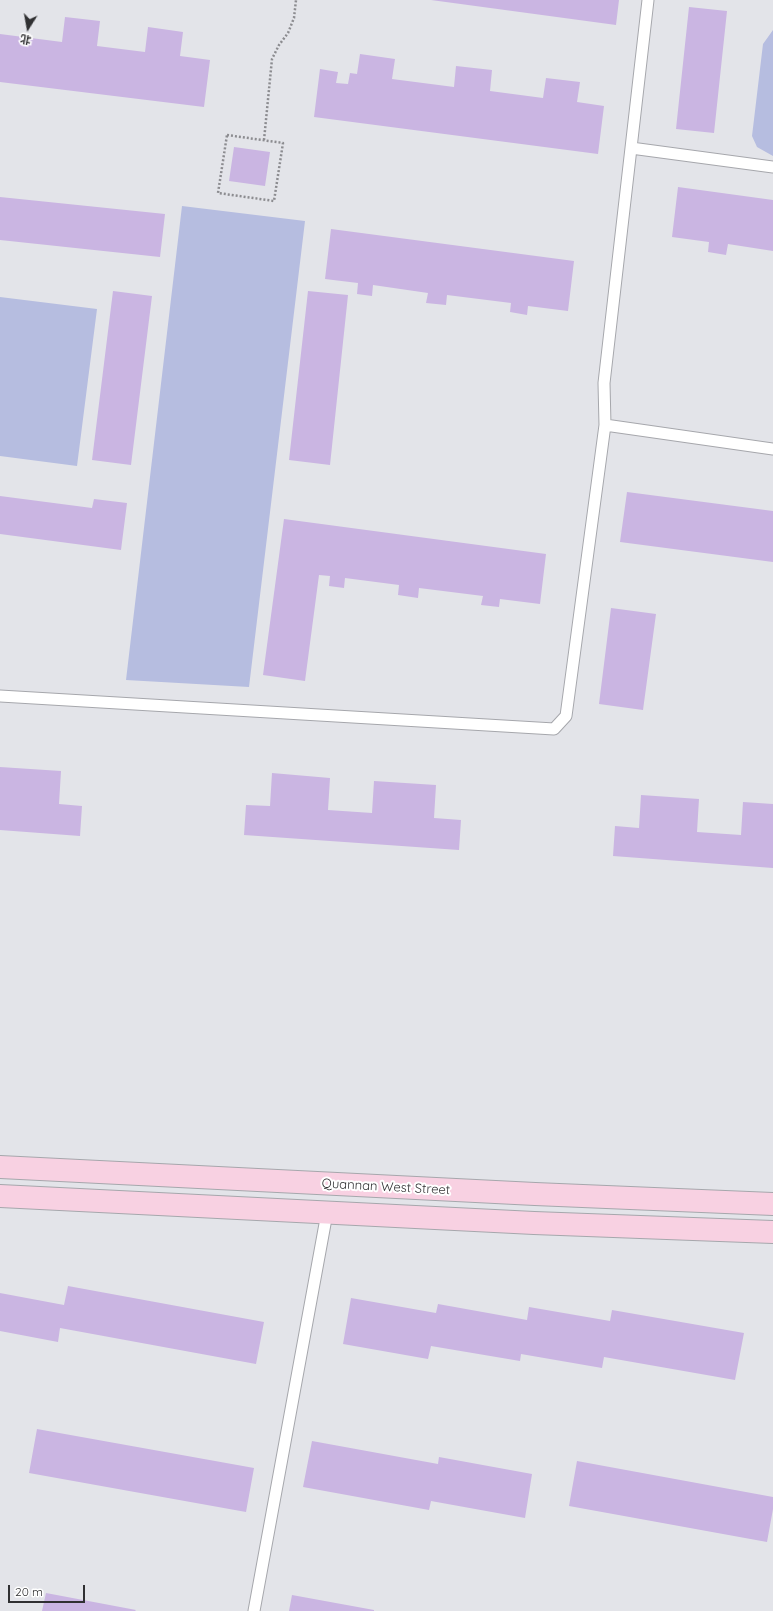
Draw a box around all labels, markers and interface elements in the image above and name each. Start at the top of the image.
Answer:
north arrow [8,8,48,48]
text: 北 [19,32,32,48]
street label: Quannan West Street [321,1176,451,1198]
scale bar [10,1577,87,1603]
text: 20 m [15,1584,43,1599]

